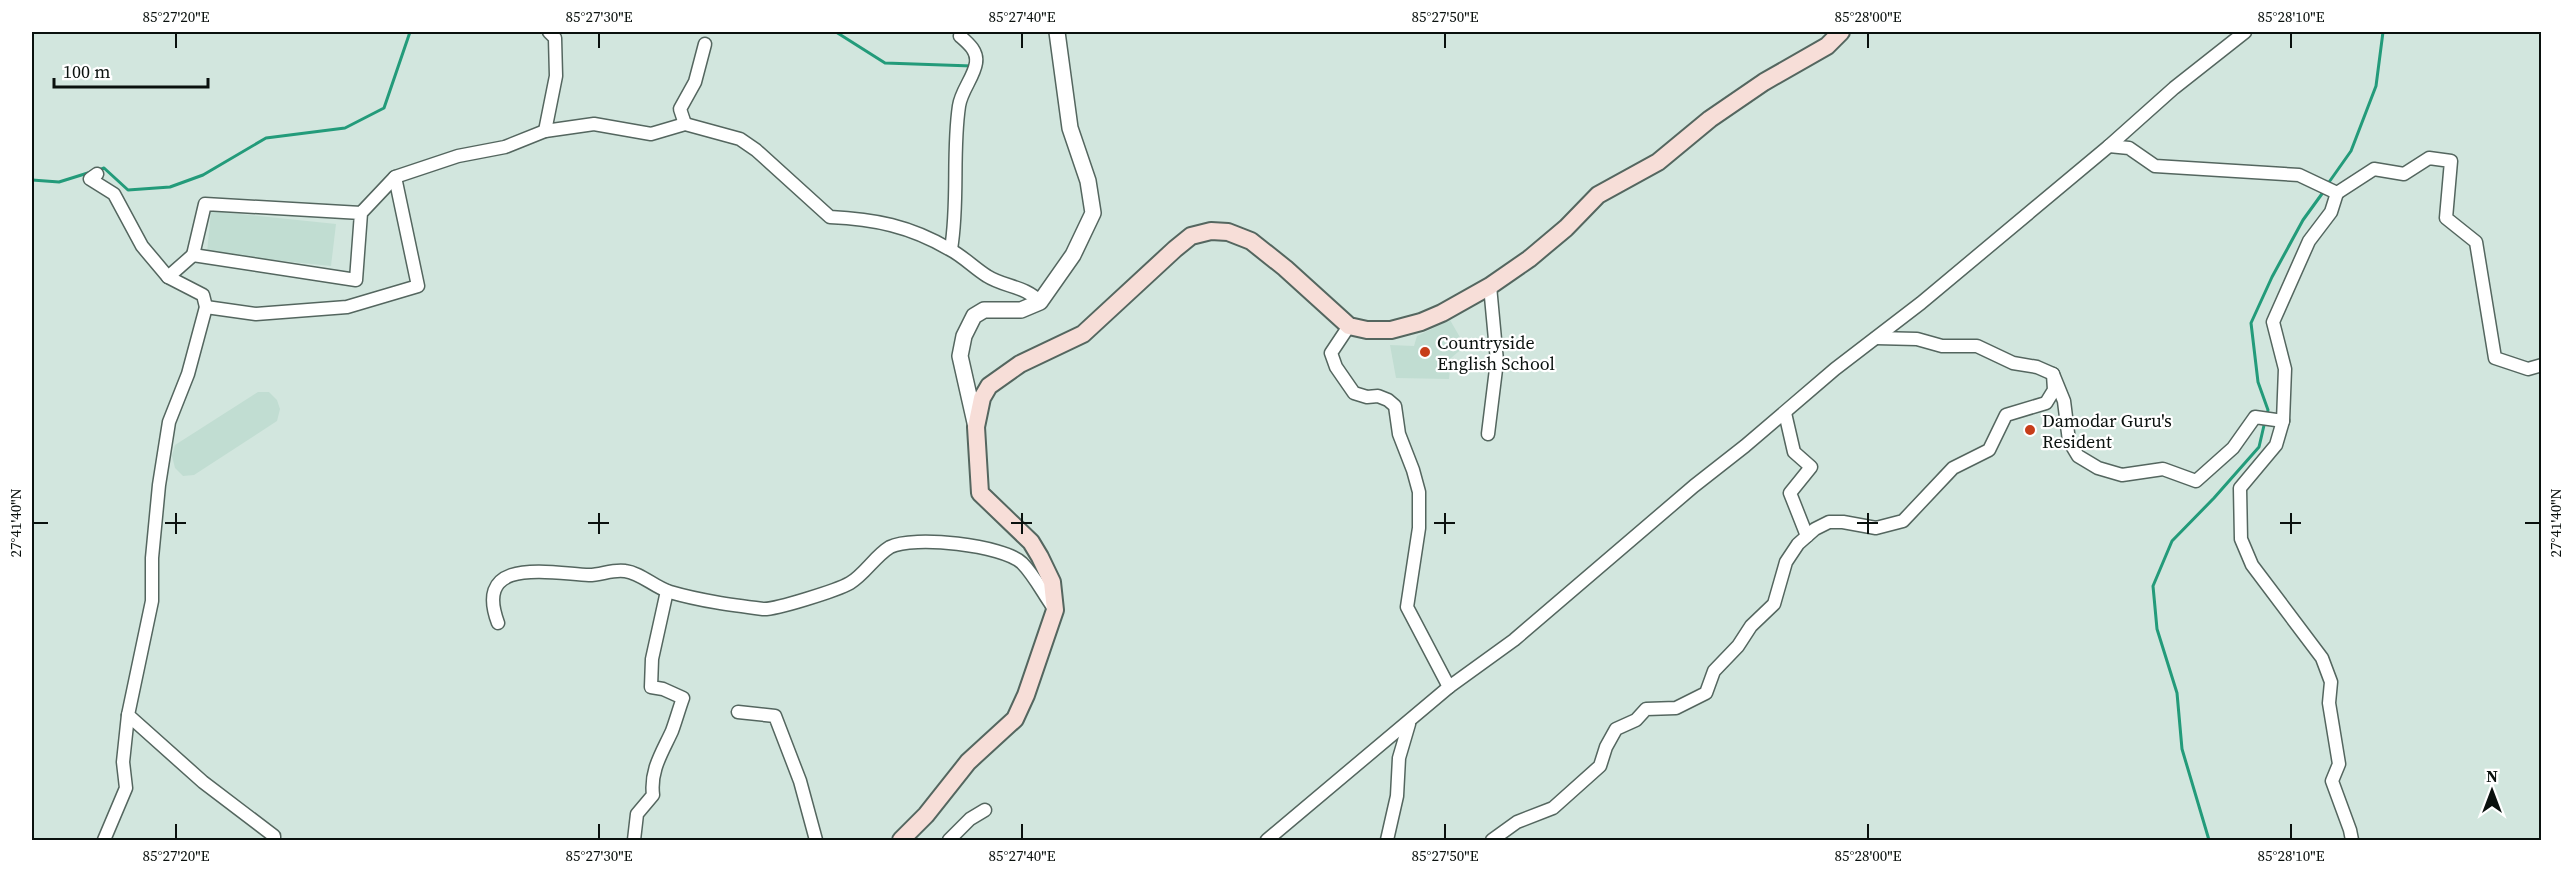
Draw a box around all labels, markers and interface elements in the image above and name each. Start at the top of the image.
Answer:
text: 85°27'20"E [142,6,210,27]
text: 85°27'30"E [565,6,633,27]
text: 85°27'40"E [988,6,1056,27]
text: 85°27'50"E [1411,6,1479,27]
text: 85°28'00"E [1834,6,1902,27]
text: 85°28'10"E [2257,6,2325,27]
scale bar [54,51,208,89]
text: 100 m [63,59,110,84]
place label: Countryside English School [1437,330,1555,376]
marker: Countryside English School [1418,345,1432,359]
place label: Damodar Guru's Resident [2042,408,2172,454]
marker: Damodar Guru's Resident [2023,423,2037,437]
text: 27°41'40"N [5,488,26,558]
text: 27°41'40"N [2545,488,2566,558]
north arrow [2462,761,2522,821]
text: N [2486,765,2498,787]
text: 85°27'20"E [142,845,210,866]
text: 85°27'30"E [565,845,633,866]
text: 85°27'40"E [988,845,1056,866]
text: 85°27'50"E [1411,845,1479,866]
text: 85°28'00"E [1834,845,1902,866]
text: 85°28'10"E [2257,845,2325,866]

